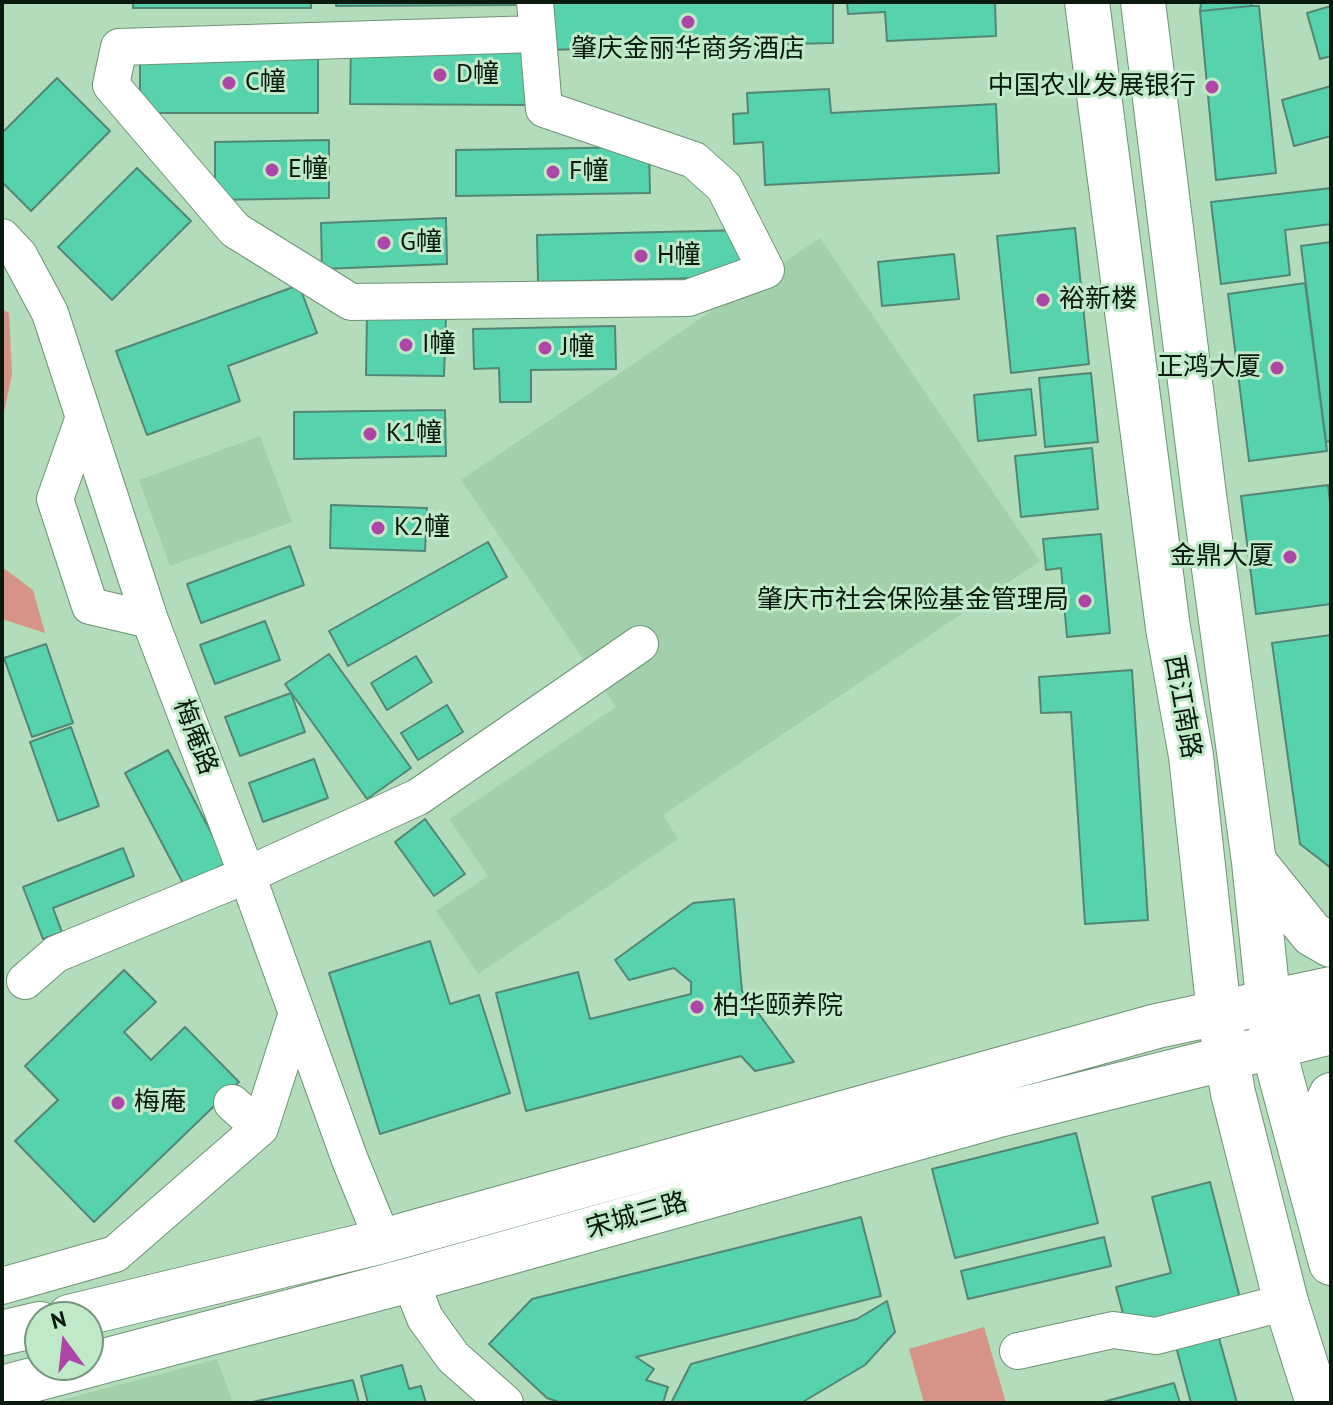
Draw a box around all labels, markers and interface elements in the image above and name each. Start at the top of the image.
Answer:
marker: 肇庆金丽华商务酒店 [679,13,697,31]
place label: 肇庆金丽华商务酒店 [571,34,805,66]
place label: D幢 [456,59,499,91]
marker: D幢 [431,66,449,84]
place label: C幢 [245,67,286,99]
place label: 中国农业发展银行 [988,71,1196,103]
marker: C幢 [220,74,238,92]
marker: 中国农业发展银行 [1203,78,1221,96]
place label: E幢 [288,154,328,186]
place label: F幢 [569,156,608,188]
marker: E幢 [263,161,281,179]
marker: F幢 [544,163,562,181]
place label: G幢 [400,227,442,259]
marker: G幢 [375,234,393,252]
place label: H幢 [657,240,700,272]
marker: H幢 [632,247,650,265]
place label: 裕新楼 [1059,284,1137,316]
marker: 裕新楼 [1034,291,1052,309]
place label: I幢 [422,329,456,361]
place label: J幢 [561,332,595,364]
marker: I幢 [397,336,415,354]
marker: J幢 [536,339,554,357]
place label: 正鸿大厦 [1157,352,1261,384]
marker: 正鸿大厦 [1268,359,1286,377]
place label: K1幢 [386,418,442,450]
marker: K1幢 [361,425,379,443]
place label: K2幢 [394,512,450,544]
marker: K2幢 [369,519,387,537]
place label: 金鼎大厦 [1170,541,1274,573]
marker: 金鼎大厦 [1281,548,1299,566]
place label: 肇庆市社会保险基金管理局 [757,585,1069,617]
marker: 肇庆市社会保险基金管理局 [1076,592,1094,610]
street label: 西江南路 [1158,653,1206,761]
street label: 梅庵路 [166,695,224,779]
place label: 柏华颐养院 [713,991,843,1023]
marker: 柏华颐养院 [688,998,706,1016]
place label: 梅庵 [134,1087,186,1119]
marker: 梅庵 [109,1094,127,1112]
street label: 宋城三路 [583,1187,691,1245]
north arrow [24,1301,104,1381]
text: N [48,1304,69,1335]

